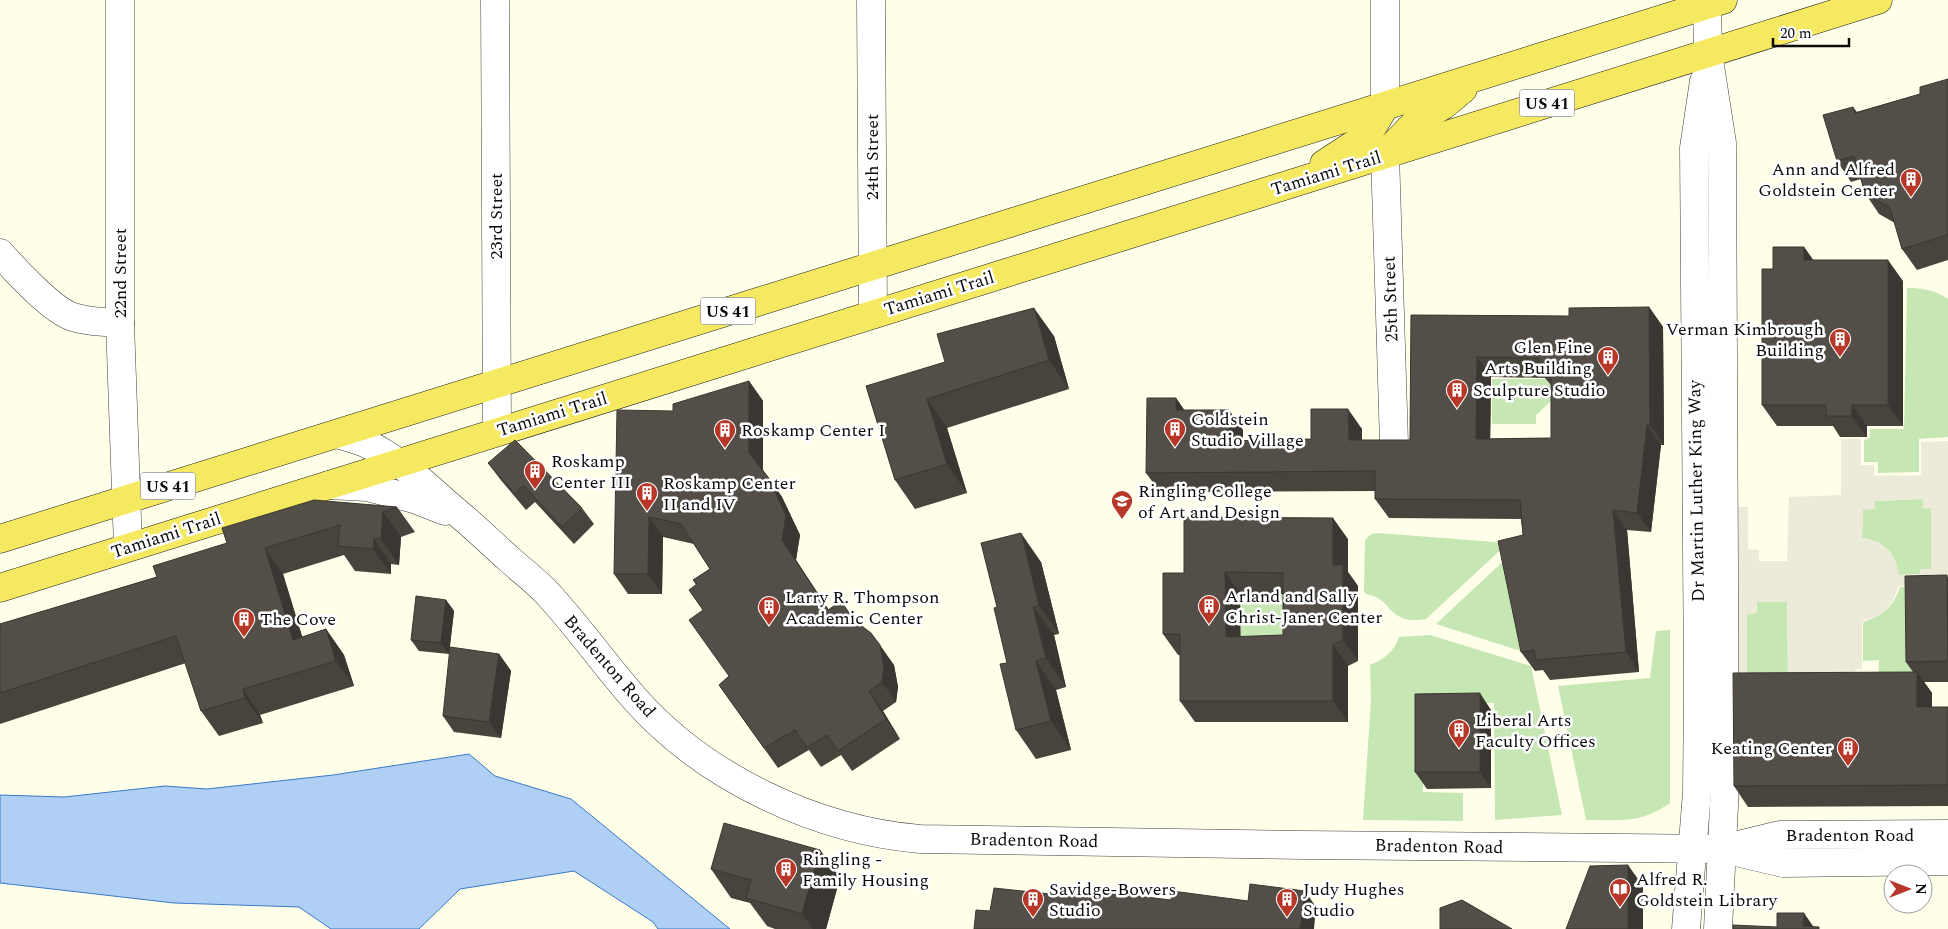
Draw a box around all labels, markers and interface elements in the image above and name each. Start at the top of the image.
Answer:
scale bar [1773,15,1849,47]
text: 20 m [1780,22,1812,45]
road number: US 41 [1520,90,1574,116]
street label: 24th Street [859,114,886,200]
street label: Tamiami Trail [1268,144,1385,203]
place label: Ann and Alfred Goldstein Center [1758,156,1895,204]
building icon: Ann and Alfred Goldstein Center [1899,167,1923,198]
street label: 23rd Street [483,173,510,259]
street label: 22nd Street [107,228,134,318]
street label: 25th Street [1375,255,1406,343]
street label: Tamiami Trail [881,264,998,323]
road number: US 41 [700,298,756,324]
place label: Verman Kimbrough Building [1666,316,1824,364]
building icon: Verman Kimbrough Building [1828,327,1852,358]
place label: Glen Fine Arts Building [1484,334,1592,382]
building icon: Glen Fine Arts Building [1596,345,1620,376]
place label: Sculpture Studio [1473,377,1606,404]
building icon: Sculpture Studio [1445,378,1469,409]
street label: Dr Martin Luther King Way [1681,378,1712,602]
street label: Tamiami Trail [494,385,611,444]
place label: Goldstein Studio Village [1191,406,1304,454]
place label: Roskamp Center I [741,417,885,444]
building icon: Goldstein Studio Village [1163,417,1187,448]
building icon: Roskamp Center I [713,418,737,449]
place label: Roskamp Center III [551,448,631,496]
building icon: Roskamp Center III [523,459,547,490]
place label: Roskamp Center II and IV [663,470,796,518]
road number: US 41 [140,472,196,500]
place label: Ringling College of Art and Design [1138,478,1280,526]
building icon: Roskamp Center II and IV [635,481,659,512]
school or university icon: Ringling College of Art and Design [1110,489,1134,520]
street label: Tamiami Trail [108,505,225,566]
place label: Arland and Sally Christ-Janer Center [1225,583,1382,631]
place label: Larry R. Thompson Academic Center [785,584,940,632]
building icon: Arland and Sally Christ-Janer Center [1197,594,1221,625]
building icon: Larry R. Thompson Academic Center [757,595,781,626]
place label: The Cove [260,606,336,633]
building icon: The Cove [232,607,256,638]
street label: Bradenton Road [557,609,662,724]
place label: Liberal Arts Faculty Offices [1475,707,1596,755]
building icon: Liberal Arts Faculty Offices [1447,718,1471,749]
place label: Keating Center [1711,735,1832,762]
building icon: Keating Center [1836,736,1860,767]
street label: Bradenton Road [1786,822,1914,849]
street label: Bradenton Road [969,826,1099,855]
street label: Bradenton Road [1374,832,1504,861]
place label: Ringling - Family Housing [802,846,929,894]
building icon: Ringling - Family Housing [774,857,798,888]
north arrow [1883,864,1933,914]
place label: Alfred R. Goldstein Library [1636,866,1779,914]
place label: Savidge-Bowers Studio [1049,876,1176,924]
place label: Judy Hughes Studio [1303,876,1404,924]
library icon: Alfred R. Goldstein Library [1608,877,1632,908]
text: N [1910,883,1931,895]
building icon: Savidge-Bowers Studio [1021,887,1045,918]
building icon: Judy Hughes Studio [1275,887,1299,918]

